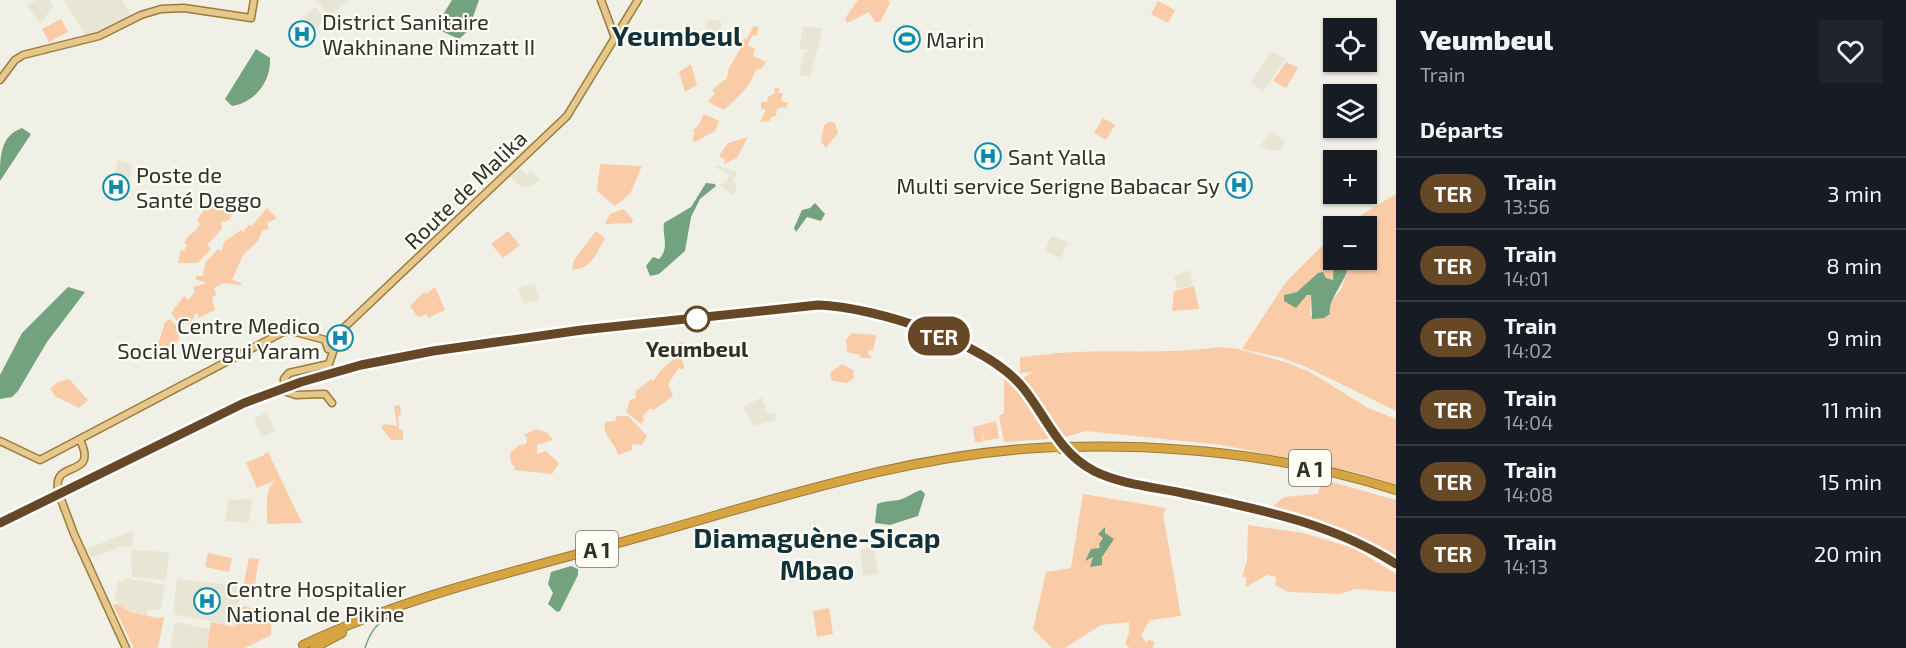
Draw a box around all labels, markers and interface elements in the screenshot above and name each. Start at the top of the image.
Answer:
place label: District Sanitaire Wakhinane Nimzatt II [322,8,535,59]
district label: Yeumbeul [612,18,743,52]
map controls [1323,18,1377,270]
button: locate [1323,18,1377,72]
hospital icon: District Sanitaire Wakhinane Nimzatt II [287,19,317,49]
button: heart [1819,20,1882,83]
text: Yeumbeul [1420,22,1553,56]
sports icon: Marin [892,24,922,54]
place label: Marin [926,26,984,52]
text: Train [1420,62,1465,86]
button: layers [1323,84,1377,138]
text: Départs [1420,116,1503,142]
street label: Route de Malika [399,124,531,254]
hospital icon: Sant Yalla [973,141,1003,171]
place label: Sant Yalla [1008,143,1106,169]
button: + [1323,150,1377,204]
place label: Poste de Santé Deggo [136,161,262,212]
text: Train [1504,168,1557,194]
hospital icon: Multi service Serigne Babacar Sy [1224,170,1254,200]
hospital icon: Poste de Santé Deggo [101,172,131,202]
place label: Multi service Serigne Babacar Sy [896,172,1220,198]
text: 3 min [1827,180,1882,206]
text: TER [1434,181,1472,206]
text: 13:56 [1504,194,1550,218]
button: − [1323,216,1377,270]
text: Train [1504,240,1557,266]
text: 8 min [1826,252,1882,278]
text: TER [1434,253,1472,278]
text: 14:01 [1504,266,1549,290]
marker: Yeumbeul [684,306,710,332]
place label: Centre Medico Social Wergui Yaram [117,312,320,363]
text: Train [1504,312,1557,338]
line badge: TER [904,316,974,356]
hospital icon: Centre Medico Social Wergui Yaram [325,323,355,353]
text: TER [920,324,958,349]
text: 9 min [1827,324,1882,350]
text: TER [1434,325,1472,350]
place label: Yeumbeul [646,335,749,361]
text: 14:02 [1504,338,1552,362]
text: Train [1504,384,1557,410]
text: 11 min [1822,396,1882,422]
text: TER [1434,397,1472,422]
text: 14:04 [1504,410,1553,434]
road number: A 1 [1289,450,1331,486]
text: Train [1504,456,1557,482]
text: 15 min [1819,468,1882,494]
text: TER [1434,469,1472,494]
text: 14:08 [1504,482,1553,506]
district label: Diamaguène-Sicap Mbao [693,520,941,586]
text: Train [1504,528,1557,554]
road number: A 1 [576,531,618,567]
text: 20 min [1814,540,1882,566]
text: TER [1434,541,1472,566]
text: 14:13 [1504,554,1548,578]
place label: Centre Hospitalier National de Pikine [226,575,407,626]
hospital icon: Centre Hospitalier National de Pikine [192,586,222,616]

